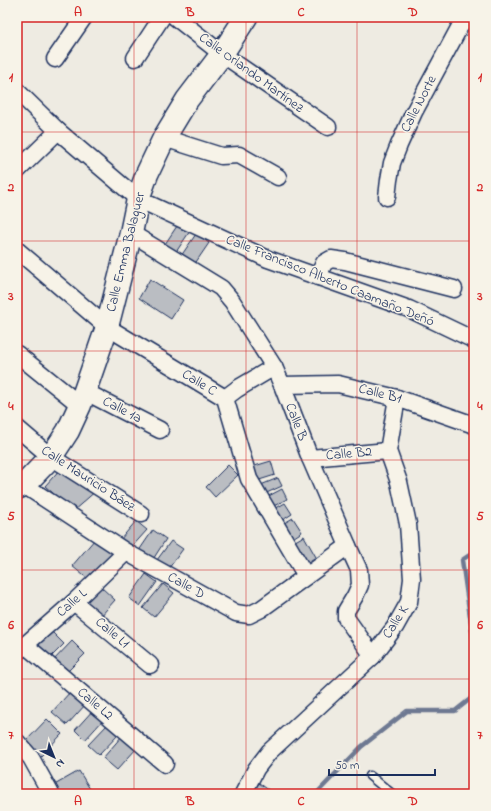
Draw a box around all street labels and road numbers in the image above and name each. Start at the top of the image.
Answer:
street label: Calle Orlando Martínez [194,28,308,118]
street label: Calle Norte [396,71,443,136]
street label: Calle Emma Balaguer [101,189,152,314]
street label: Calle Francisco Alberto Caamaño Deñó [222,229,438,333]
street label: Calle C [178,364,221,402]
street label: Calle B1 [356,379,404,410]
street label: Calle 1a [99,391,145,429]
street label: Calle B [279,400,313,444]
street label: Calle Mauricio Báez [37,441,139,517]
street label: Calle B2 [325,442,373,466]
street label: Calle D [163,567,209,605]
street label: Calle L [52,583,93,622]
street label: Calle K [377,601,415,643]
street label: Calle L1 [90,612,134,654]
street label: Calle L2 [72,682,118,726]

